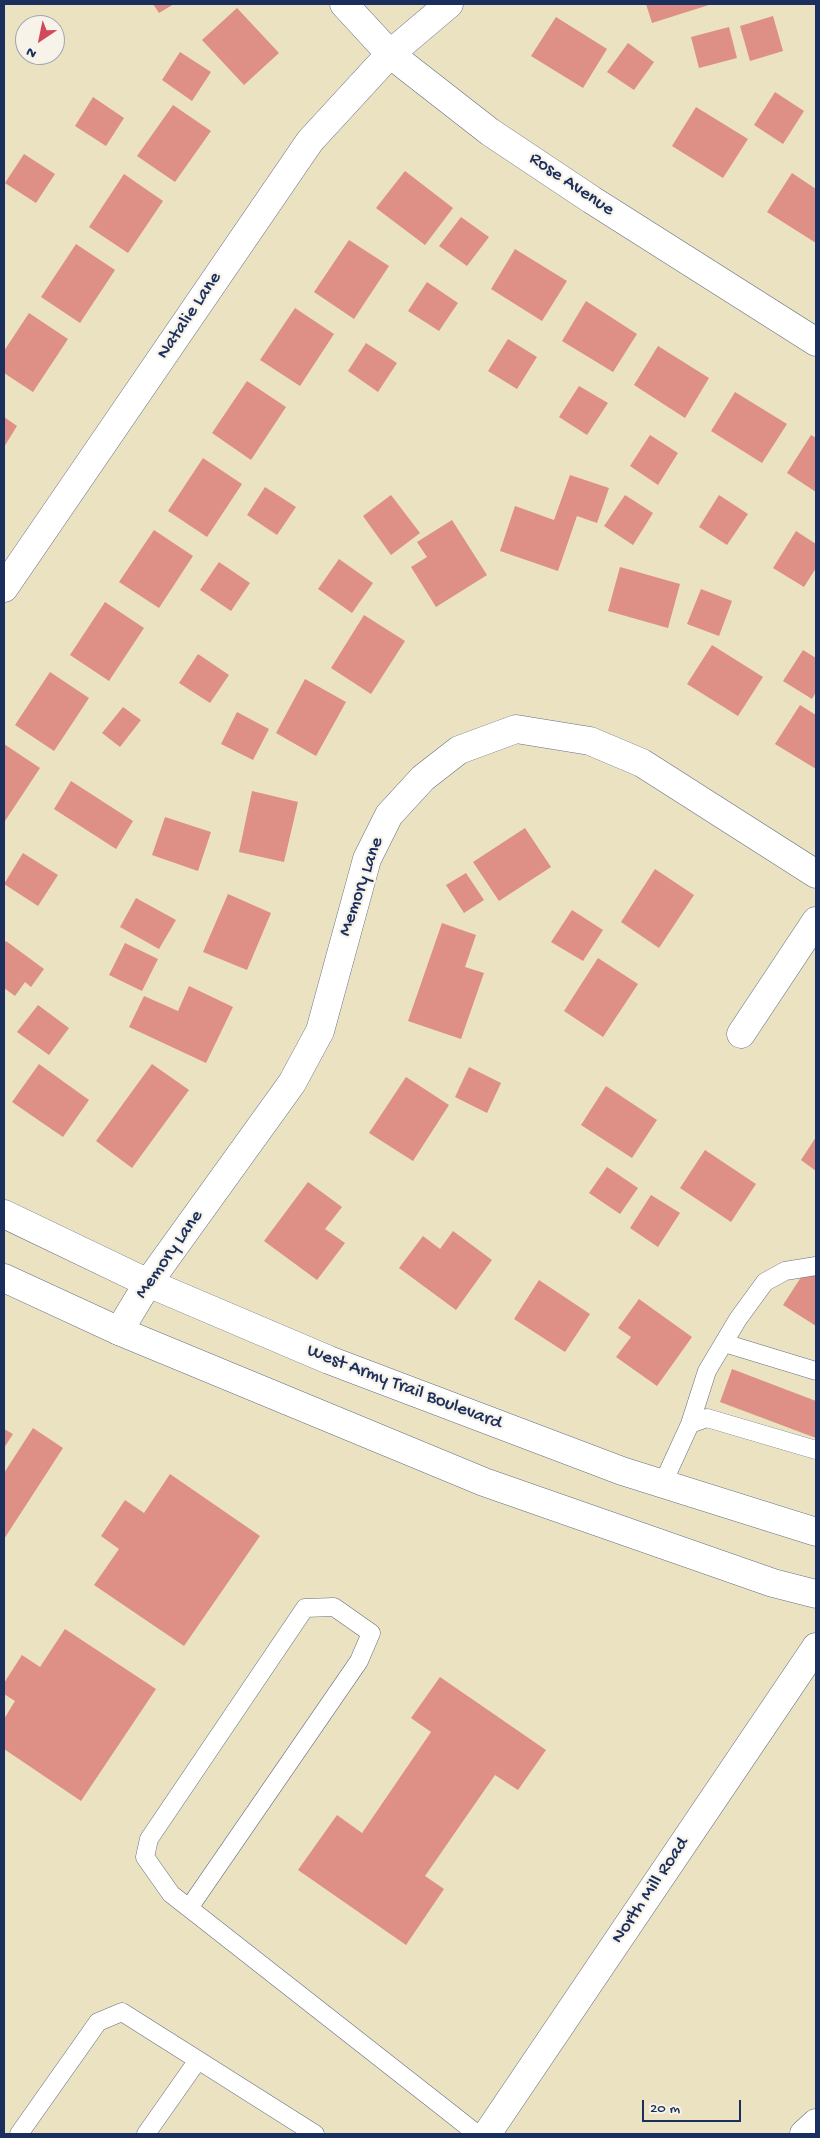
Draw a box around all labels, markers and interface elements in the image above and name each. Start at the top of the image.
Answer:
north arrow [15,15,65,65]
text: N [23,42,40,62]
street label: Rose Avenue [524,148,618,222]
street label: Natalie Lane [153,268,227,364]
street label: Memory Lane [334,834,390,940]
street label: Memory Lane [131,1206,209,1304]
street label: West Army Trail Boulevard [303,1340,505,1436]
street label: North Mill Road [607,1834,695,1948]
scale bar [645,2090,744,2122]
text: 20 m [650,2100,680,2118]

